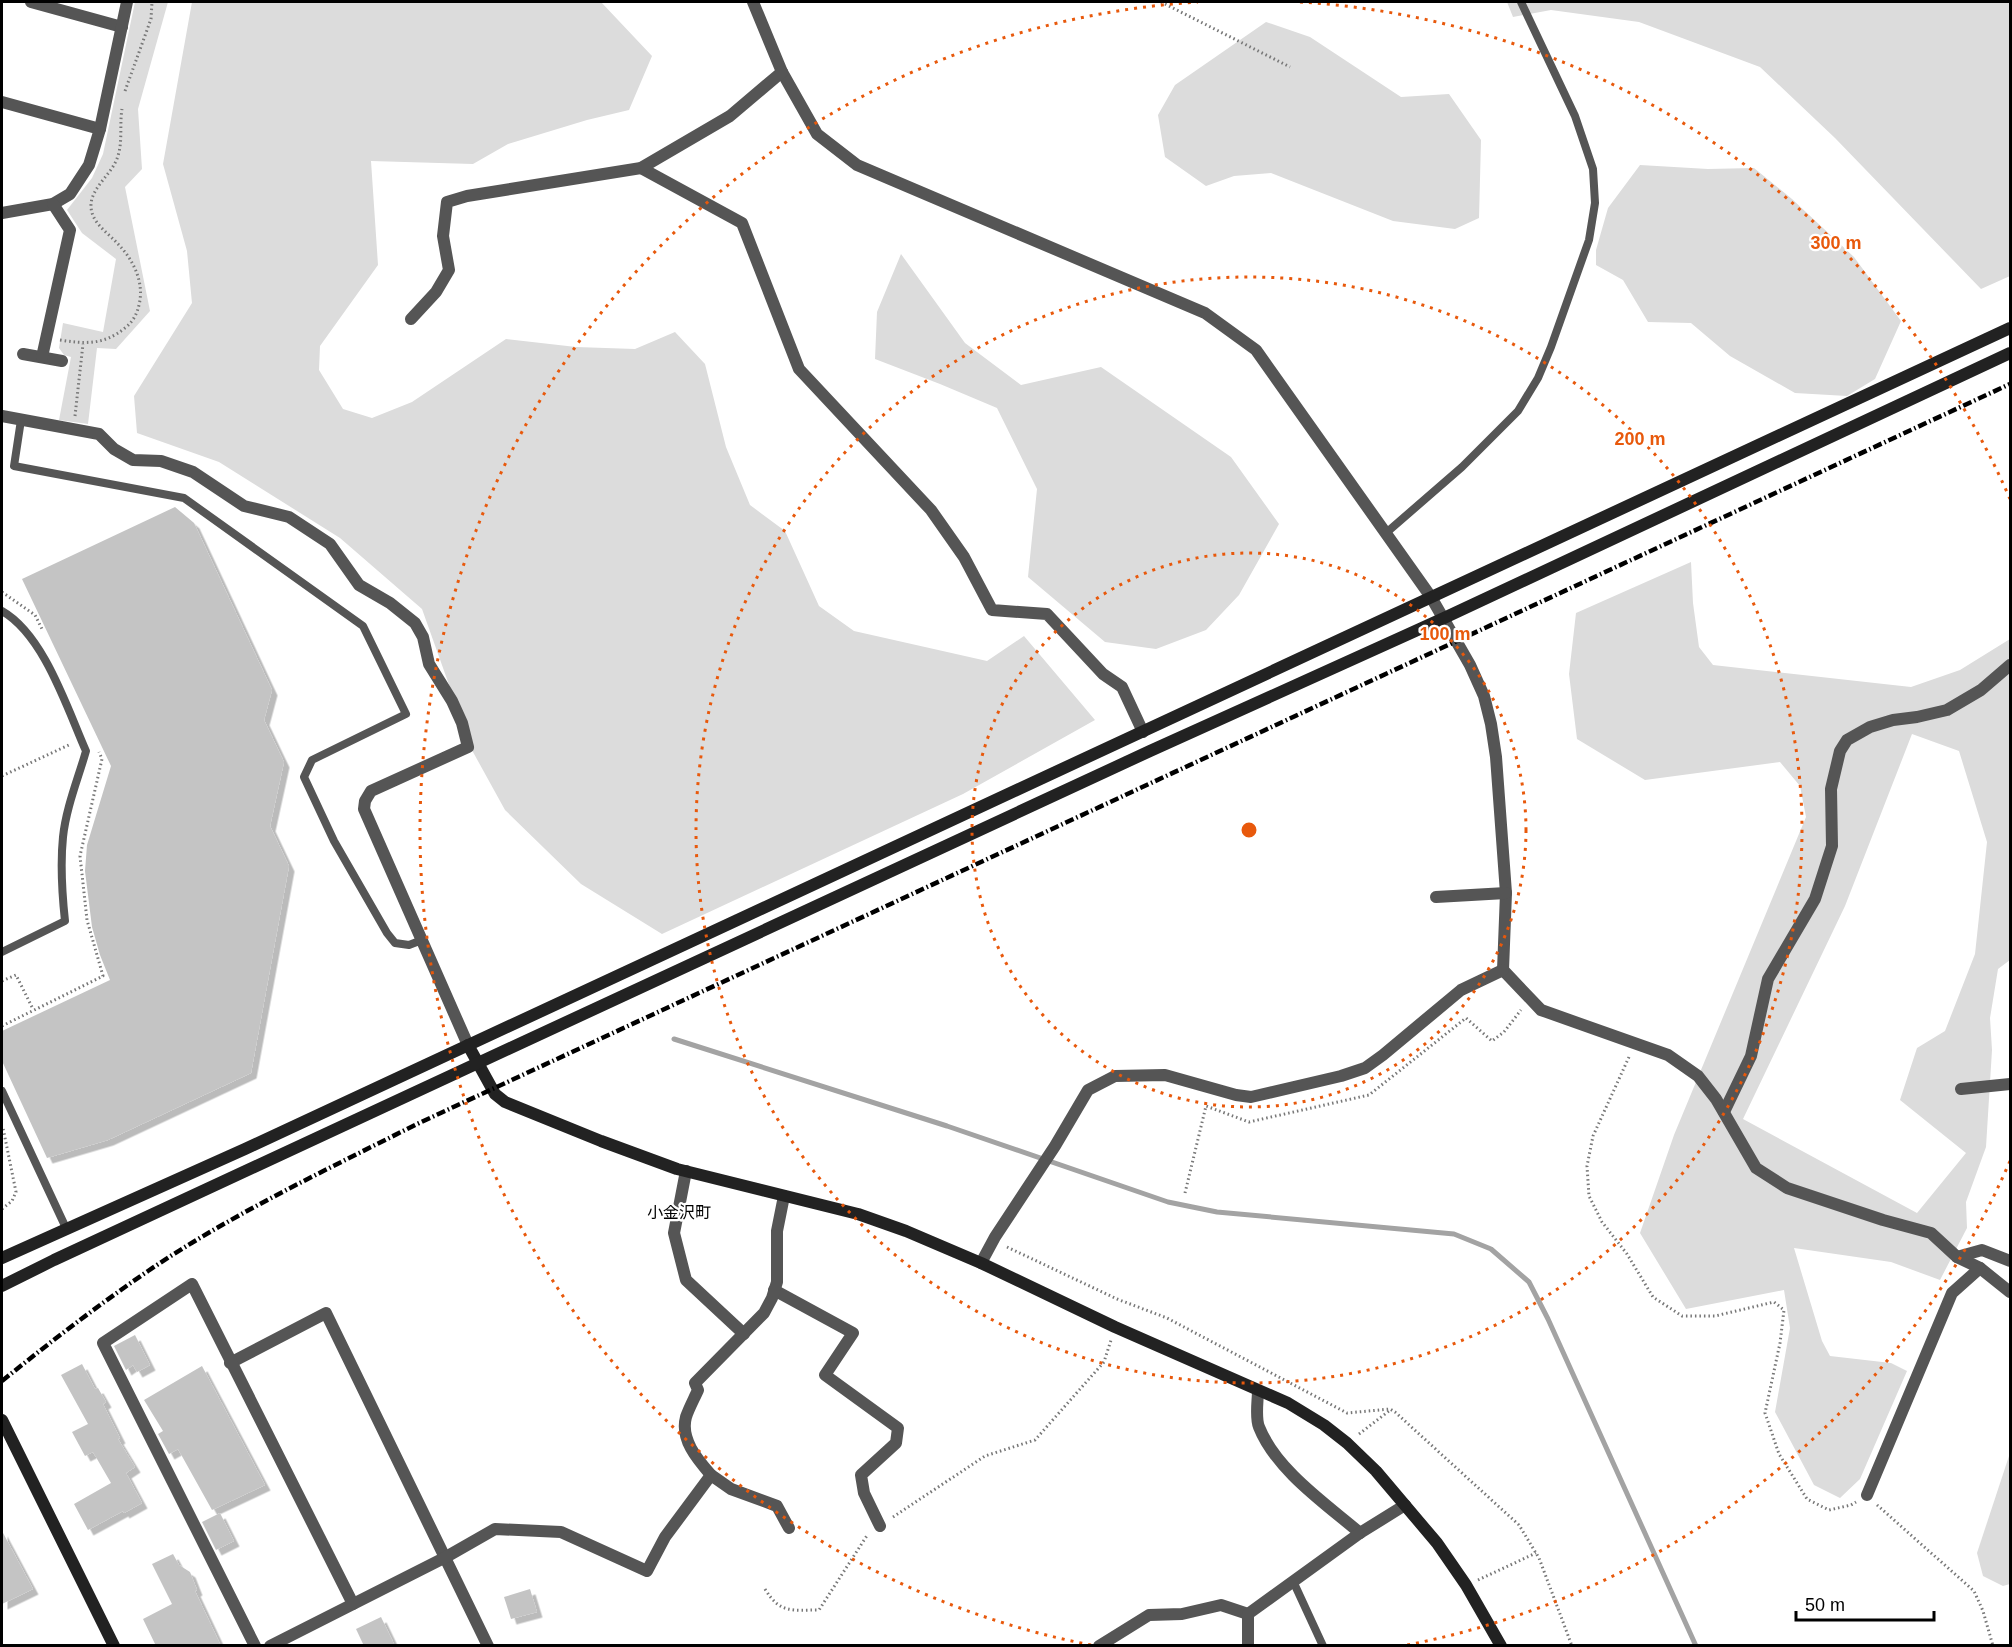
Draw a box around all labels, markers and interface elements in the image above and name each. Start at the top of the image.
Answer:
text: 300 m [1810,233,1862,253]
text: 200 m [1614,429,1666,449]
text: 100 m [1419,624,1471,644]
centre of rings [1239,820,1259,840]
district label: 小金沢町 [647,1204,711,1221]
scale bar [1796,1584,1934,1622]
text: 50 m [1805,1595,1845,1615]

